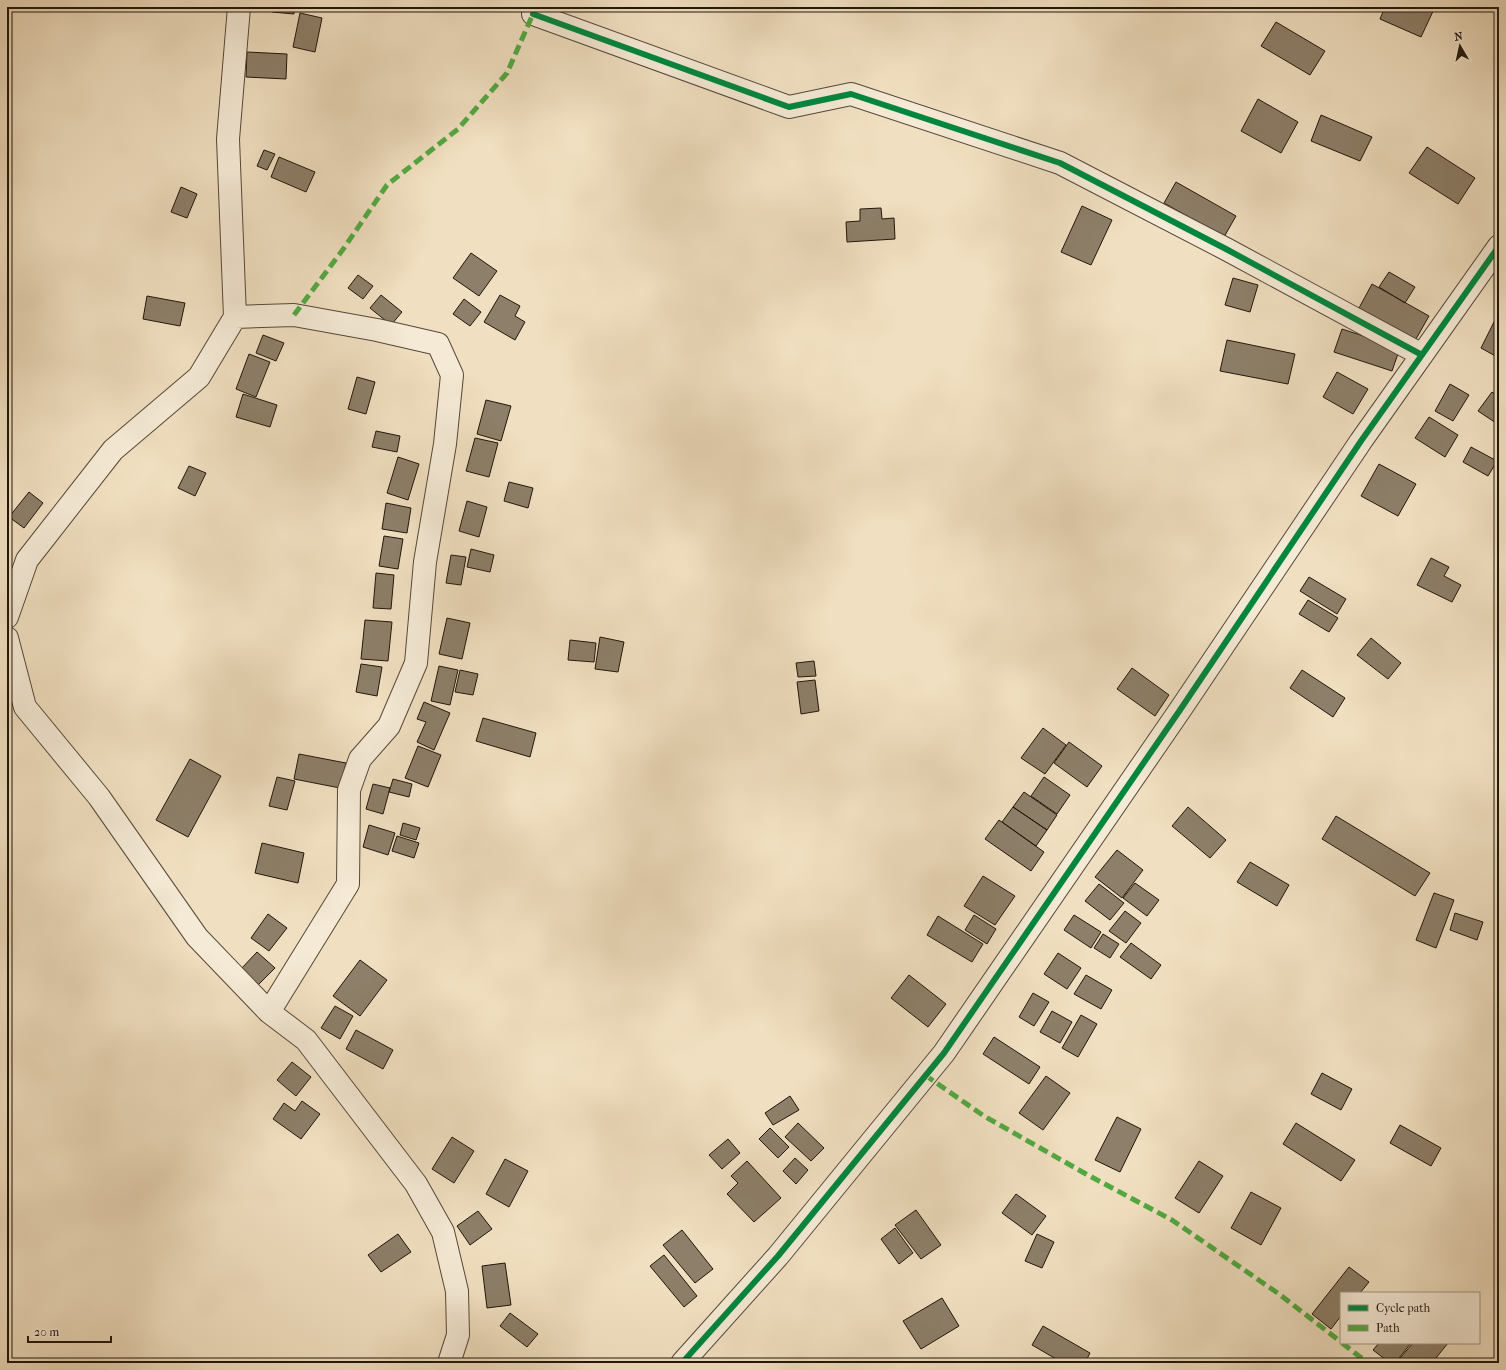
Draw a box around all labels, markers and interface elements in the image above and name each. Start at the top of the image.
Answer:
north arrow [1440,26,1480,66]
text: N [1453,29,1464,44]
legend [1340,1292,1480,1344]
text: Cycle path [1376,1301,1431,1315]
scale bar [28,1318,111,1344]
text: Path [1376,1321,1400,1335]
text: 20 m [34,1325,59,1339]

